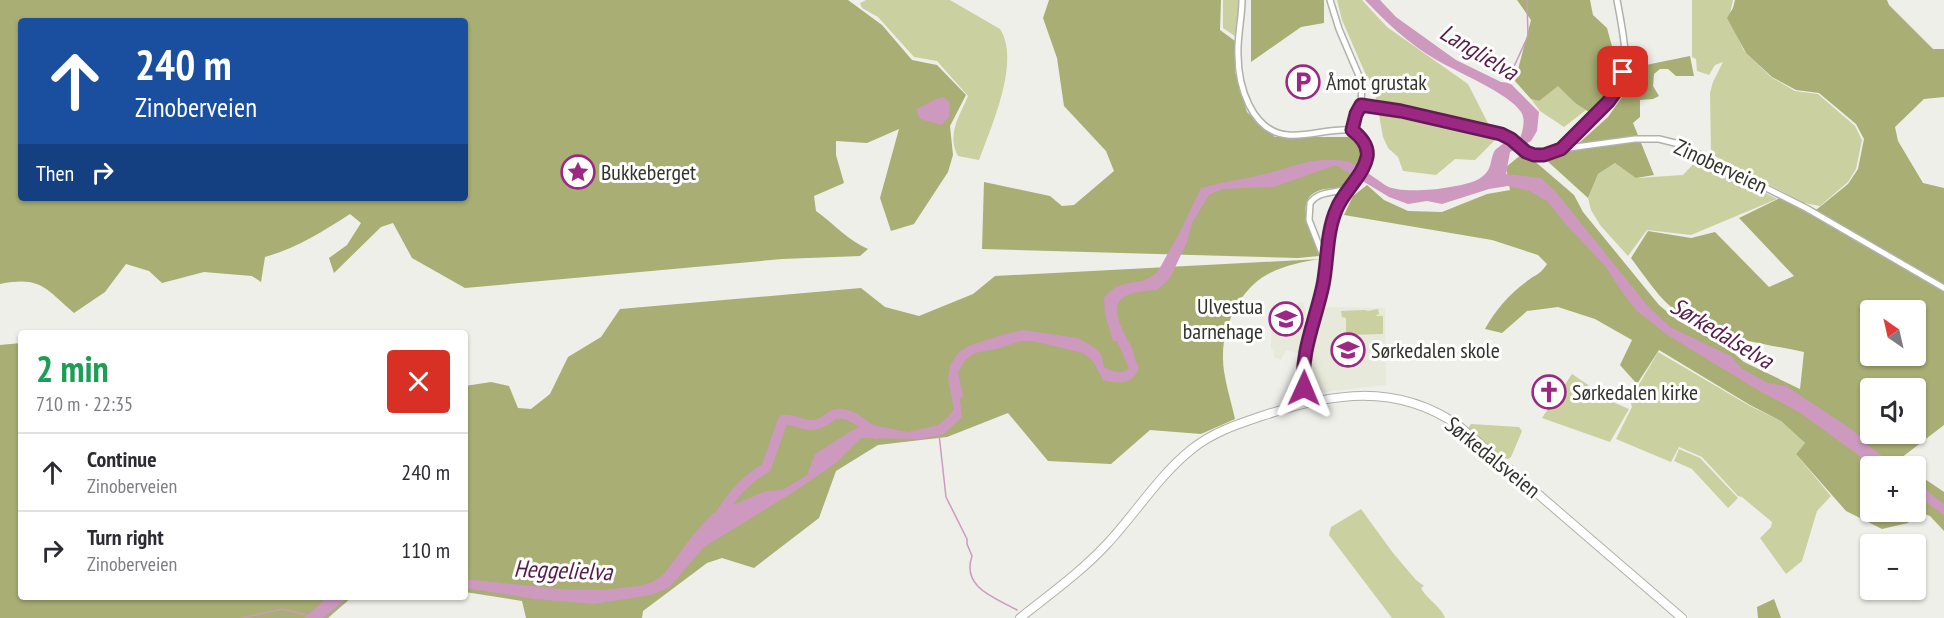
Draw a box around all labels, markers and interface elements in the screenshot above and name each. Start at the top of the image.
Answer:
water label: Langlielva [1434,17,1525,88]
text: 240 m [135,37,232,92]
icon: ahead [36,42,114,120]
pin [1597,46,1648,97]
icon: arrive [1606,55,1639,88]
parking icon: Åmot grustak [1285,64,1321,100]
place label: Åmot grustak [1326,68,1427,96]
text: Zinoberveien [135,90,257,124]
street label: Zinoberveien [1670,132,1772,200]
place icon: Bukkeberget [560,154,596,190]
icon: right [86,156,119,189]
place label: Bukkeberget [601,158,696,186]
text: Then [36,159,74,187]
water label: Sørkedalselva [1665,290,1780,376]
place label: Ulvestua barnehage [1183,292,1263,345]
north arrow [1860,300,1926,366]
map controls [1860,300,1926,600]
school or university icon: Ulvestua barnehage [1268,301,1304,337]
school or university icon: Sørkedalen skole [1330,332,1366,368]
place label: Sørkedalen skole [1371,336,1500,364]
text: 2 min [36,345,109,392]
button: close [387,350,450,413]
position arrow [1272,356,1336,420]
church icon: Sørkedalen kirke [1531,374,1567,410]
place label: Sørkedalen kirke [1572,378,1698,406]
button: sound [1860,378,1926,444]
text: 710 m · 22:35 [36,391,133,417]
street label: Sørkedalsveien [1440,410,1546,504]
text: Continue [87,445,157,473]
icon: ahead [36,456,69,489]
button: + [1860,456,1926,522]
text: 240 m [401,458,450,486]
text: Zinoberveien [87,473,177,499]
text: Turn right [87,523,164,551]
icon: right [36,534,69,567]
button: − [1860,534,1926,600]
text: 110 m [401,536,450,564]
text: Zinoberveien [87,551,177,577]
water label: Heggelielva [513,553,614,587]

